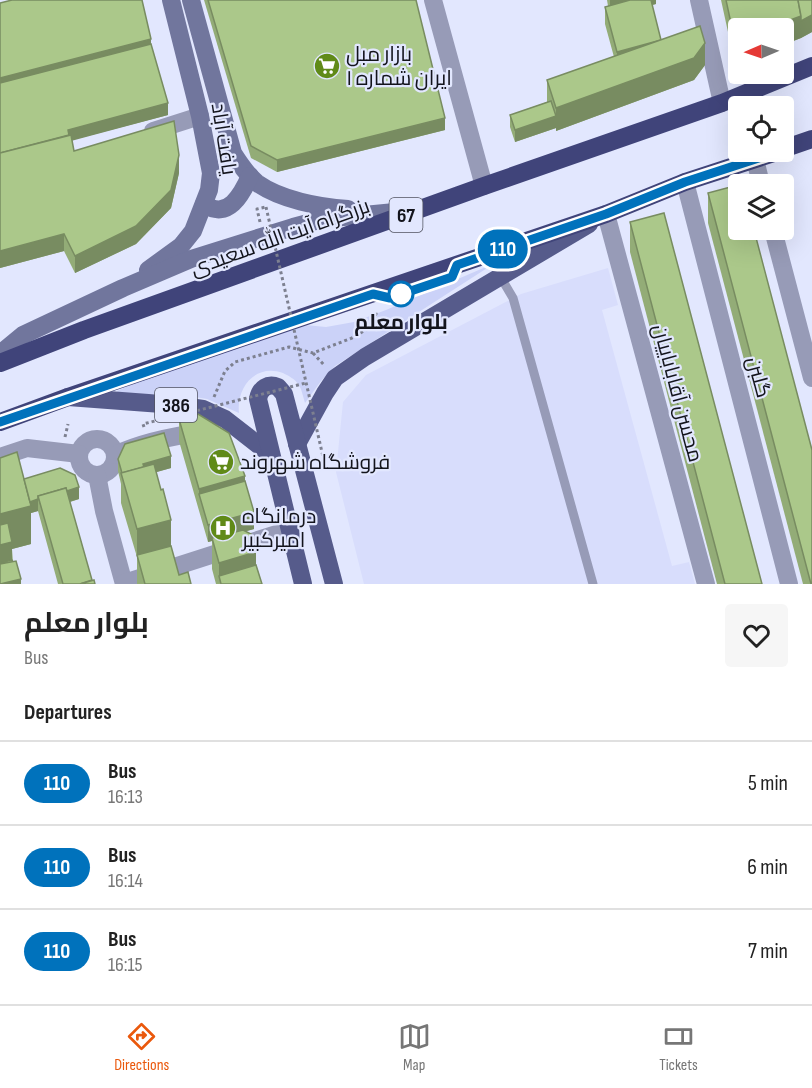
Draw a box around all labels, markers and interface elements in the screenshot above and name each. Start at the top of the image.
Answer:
north arrow [728,18,794,84]
map controls [728,18,794,240]
place label: بازار مبل ایران شماره ۱ [346,42,452,91]
supermarket icon: بازار مبل ایران شماره ۱ [312,51,342,81]
button: locate [728,96,794,162]
street label: یافت آباد [205,101,242,177]
button: layers [728,174,794,240]
street label: بزرگراه آیت الله سعیدی [186,192,373,282]
road number: 67 [390,198,422,232]
line badge: 110 [468,230,538,268]
text: 110 [490,237,516,262]
marker: بلوار معلم [388,281,414,307]
place label: بلوار معلم [354,310,448,336]
street label: محسن آقاباباییان [647,321,708,465]
street label: گلبن [741,354,776,400]
road number: 386 [155,388,197,422]
supermarket icon: فروشگاه شهروند [206,447,236,477]
place label: فروشگاه شهروند [240,450,390,475]
place label: درمانگاه امیرکبیر [241,504,316,553]
hospital icon: درمانگاه امیرکبیر [208,513,238,543]
button: heart [725,604,788,667]
text: بلوار معلم [24,607,149,640]
text: Bus [24,646,48,670]
text: Departures [24,699,112,726]
text: Bus [108,758,137,785]
text: 5 min [748,770,788,797]
text: 110 [44,771,70,796]
text: 16:13 [108,785,143,809]
text: Bus [108,842,137,869]
text: 6 min [747,854,788,881]
text: 110 [44,855,70,880]
text: 16:14 [108,869,143,893]
text: Bus [108,926,137,953]
text: 7 min [748,938,788,965]
text: 110 [44,939,70,964]
text: 16:15 [108,953,143,977]
tab: Directions [114,1020,169,1075]
tab: Map [398,1020,431,1075]
tab: Tickets [659,1020,698,1075]

